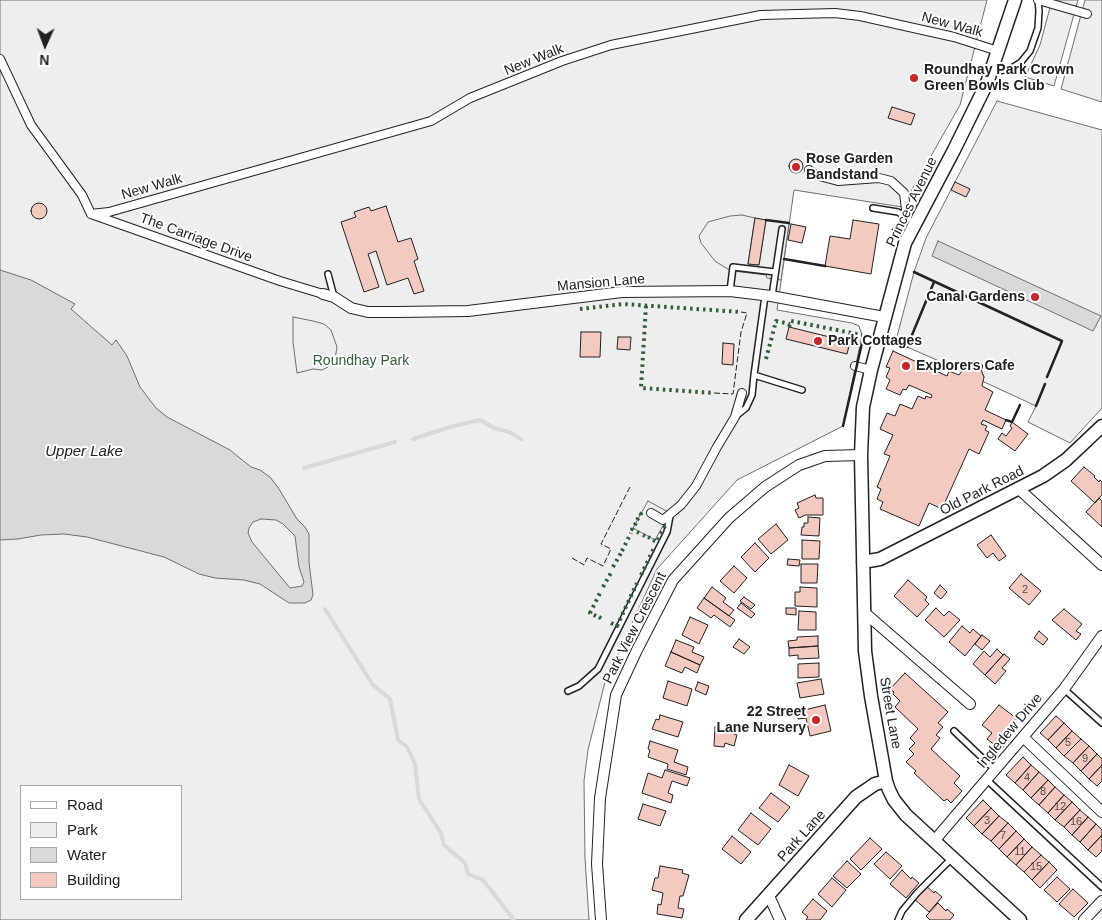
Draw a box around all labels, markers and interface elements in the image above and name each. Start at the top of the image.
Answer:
street label: New Walk [920,9,984,41]
north arrow [20,20,70,70]
street label: New Walk [502,41,566,79]
text: N [39,52,50,68]
place label: Roundhay Park Crown Green Bowls Club [924,62,1074,94]
marker: Roundhay Park Crown Green Bowls Club [908,72,920,84]
place label: Rose Garden Bandstand [806,151,893,184]
street label: Princes Avenue [883,154,941,250]
marker: Rose Garden Bandstand [790,161,802,173]
street label: New Walk [120,170,184,204]
street label: The Carriage Drive [138,210,254,266]
street label: Mansion Lane [556,271,646,295]
place label: Canal Gardens [926,289,1025,305]
marker: Canal Gardens [1029,291,1041,303]
place label: Park Cottages [828,333,922,349]
marker: Park Cottages [812,335,824,347]
park label: Roundhay Park [313,353,409,369]
place label: Explorers Cafe [916,358,1015,374]
marker: Explorers Cafe [900,360,912,372]
water label: Upper Lake [45,443,123,461]
street label: Old Park Road [937,463,1027,519]
street label: Park View Crescent [600,570,670,686]
house number: 2 [1022,583,1028,597]
street label: Street Lane [875,676,905,750]
street label: Ingledew Drive [974,690,1046,772]
place label: 22 Street Lane Nursery [717,704,806,736]
marker: 22 Street Lane Nursery [810,714,822,726]
house number: 5 [1065,736,1071,750]
house number: 9 [1082,752,1088,766]
house number: 4 [1024,771,1030,785]
legend [20,785,182,900]
house number: 8 [1040,785,1046,799]
text: Road [67,796,103,813]
house number: 12 [1054,800,1066,814]
street label: Park Lane [774,807,830,865]
house number: 3 [984,814,990,828]
house number: 16 [1070,815,1082,829]
text: Park [67,821,98,838]
house number: 7 [1000,829,1006,843]
house number: 11 [1014,845,1026,859]
text: Water [67,846,106,863]
house number: 15 [1030,860,1042,874]
text: Building [67,871,120,888]

